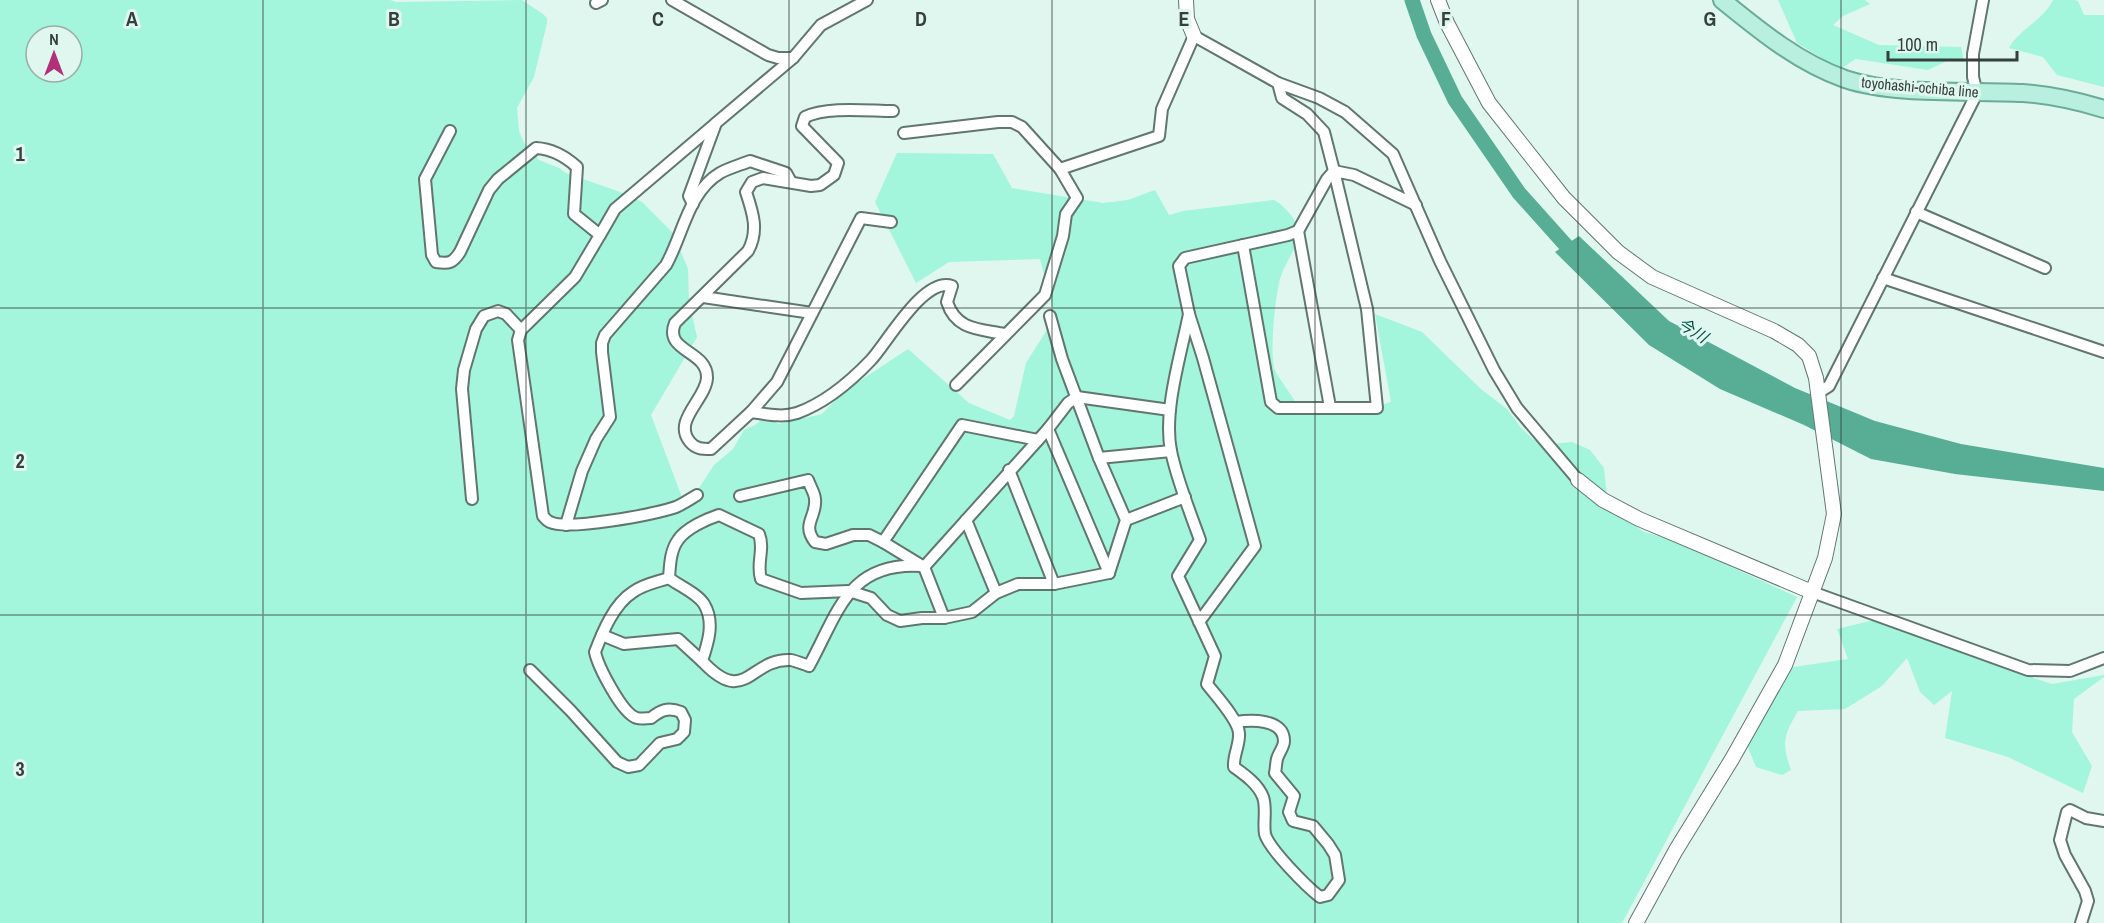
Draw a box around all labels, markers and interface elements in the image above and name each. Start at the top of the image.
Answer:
text: A [126,5,138,32]
text: B [388,5,400,32]
text: C [652,5,664,32]
text: D [915,5,927,32]
text: E [1179,5,1190,32]
text: F [1441,5,1451,32]
text: G [1704,5,1716,32]
north arrow [24,24,84,84]
scale bar [1888,24,2017,62]
text: N [49,28,59,50]
text: 100 m [1897,32,1938,57]
street label: toyohashi-ochiba line [1860,71,1980,103]
text: 1 [15,140,25,167]
water label: 今川 [1674,312,1714,349]
text: 2 [15,447,25,474]
text: 3 [15,755,25,782]

